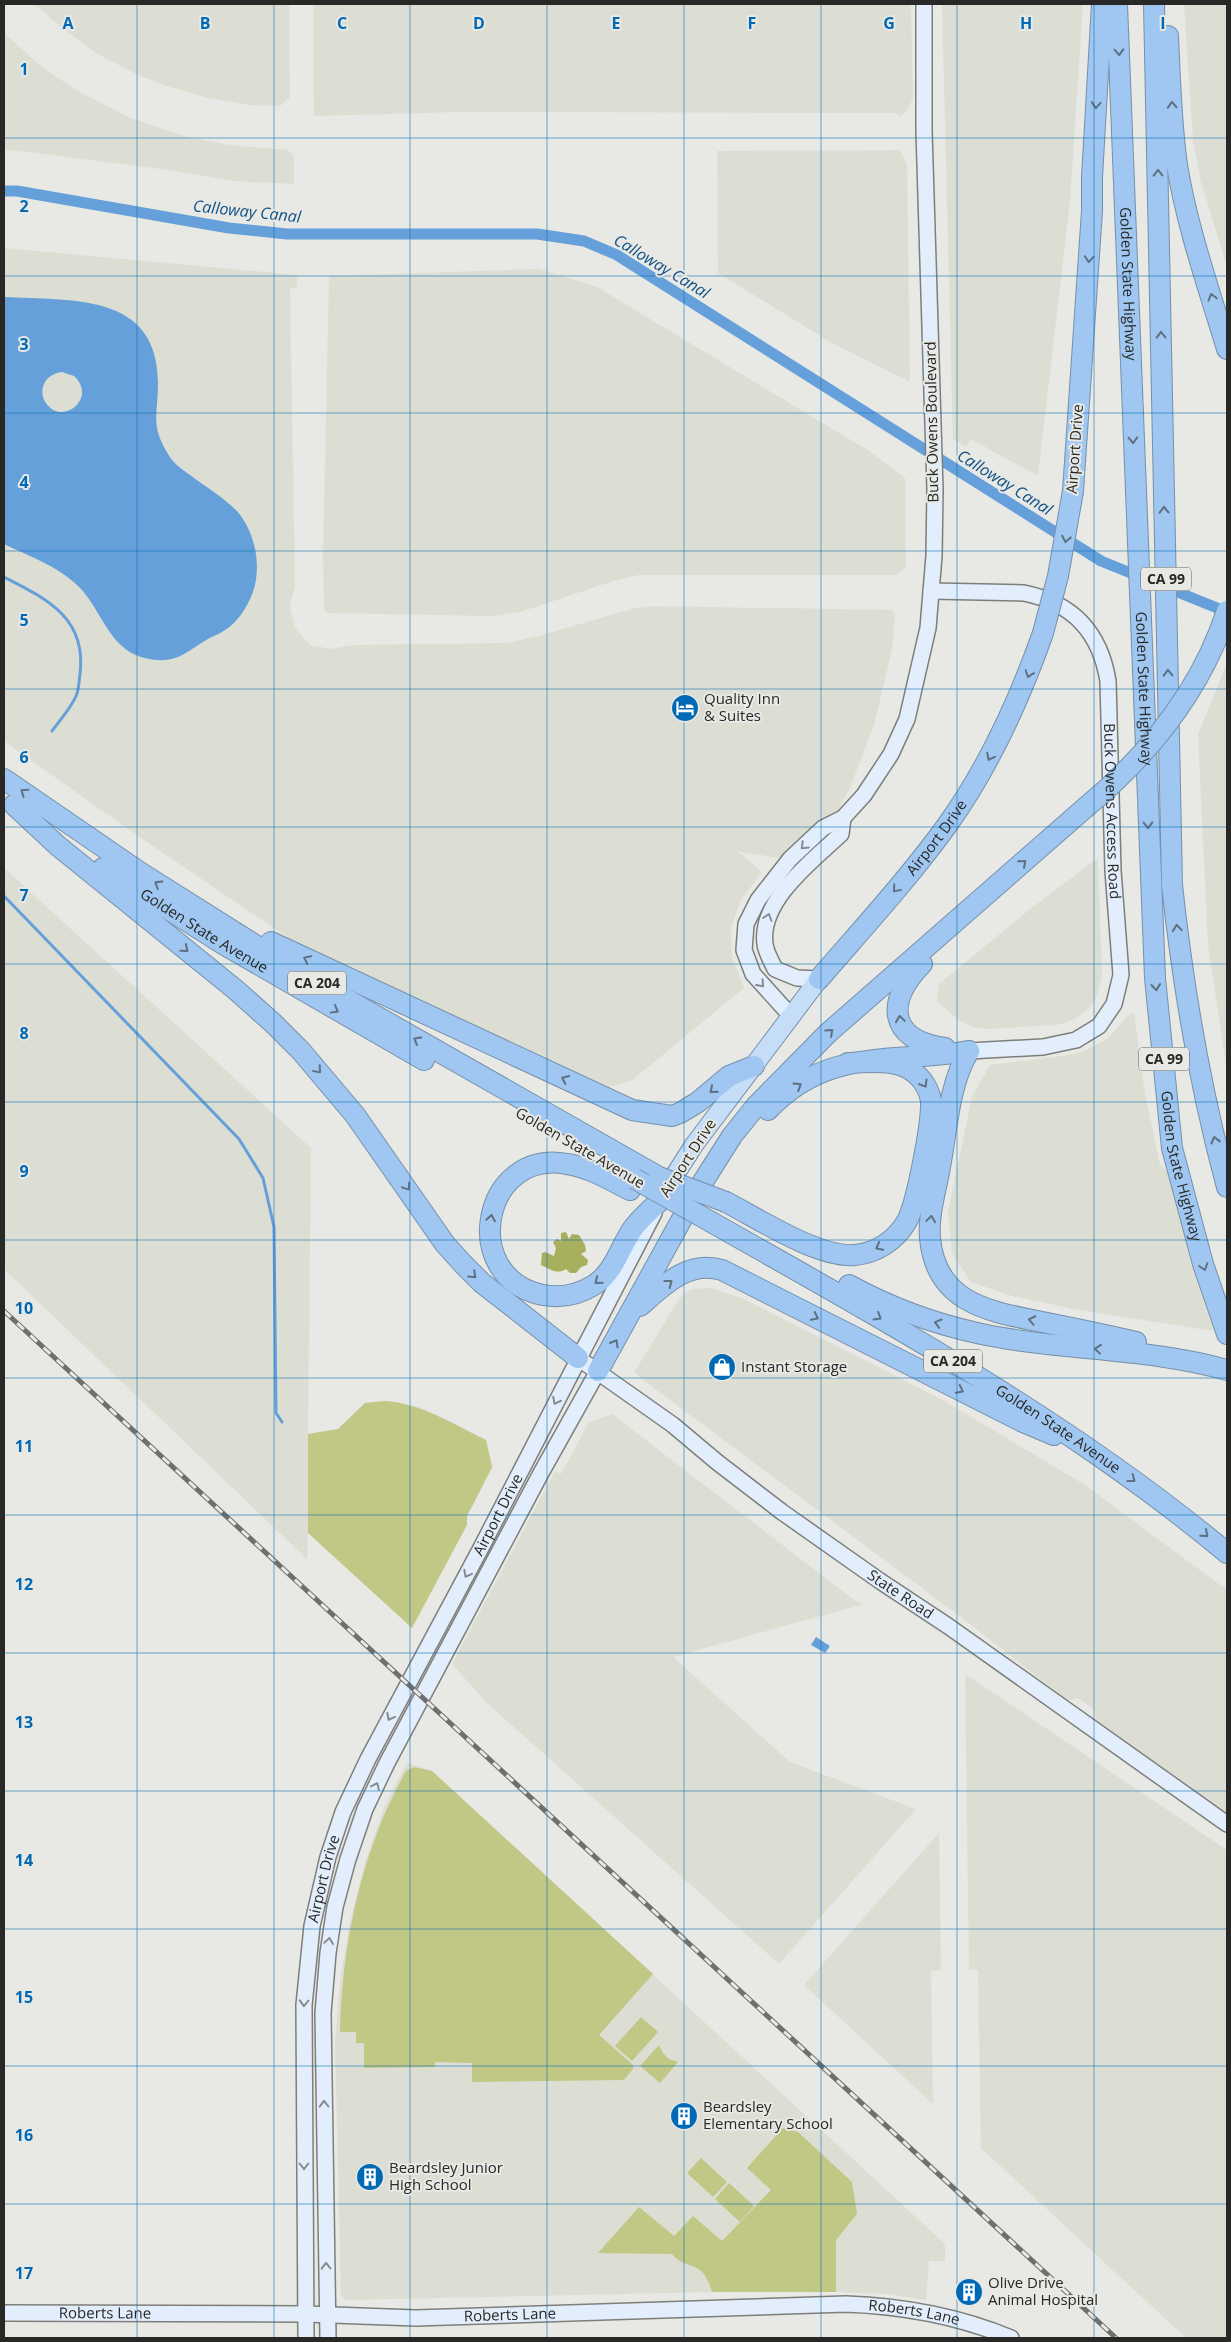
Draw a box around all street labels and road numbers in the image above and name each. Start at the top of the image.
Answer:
street label: Golden State Highway [1116,207,1142,361]
street label: Buck Owens Boulevard [920,341,942,503]
street label: Airport Drive [1061,403,1087,494]
road number: CA 99 [1141,568,1191,590]
street label: Golden State Highway [1132,611,1158,766]
street label: Buck Owens Access Road [1100,723,1126,900]
street label: Airport Drive [901,795,971,879]
street label: Golden State Avenue [137,883,272,977]
road number: CA 204 [288,971,346,994]
road number: CA 99 [1139,1048,1189,1070]
street label: Golden State Highway [1157,1090,1208,1244]
street label: Golden State Avenue [512,1102,649,1192]
street label: Airport Drive [654,1114,720,1201]
road number: CA 204 [924,1350,982,1372]
street label: Golden State Avenue [992,1379,1125,1477]
street label: Airport Drive [468,1470,527,1559]
street label: State Road [864,1564,938,1623]
street label: Airport Drive [302,1832,344,1924]
street label: Roberts Lane [868,2294,962,2329]
street label: Roberts Lane [59,2302,151,2322]
street label: Roberts Lane [463,2302,556,2325]

